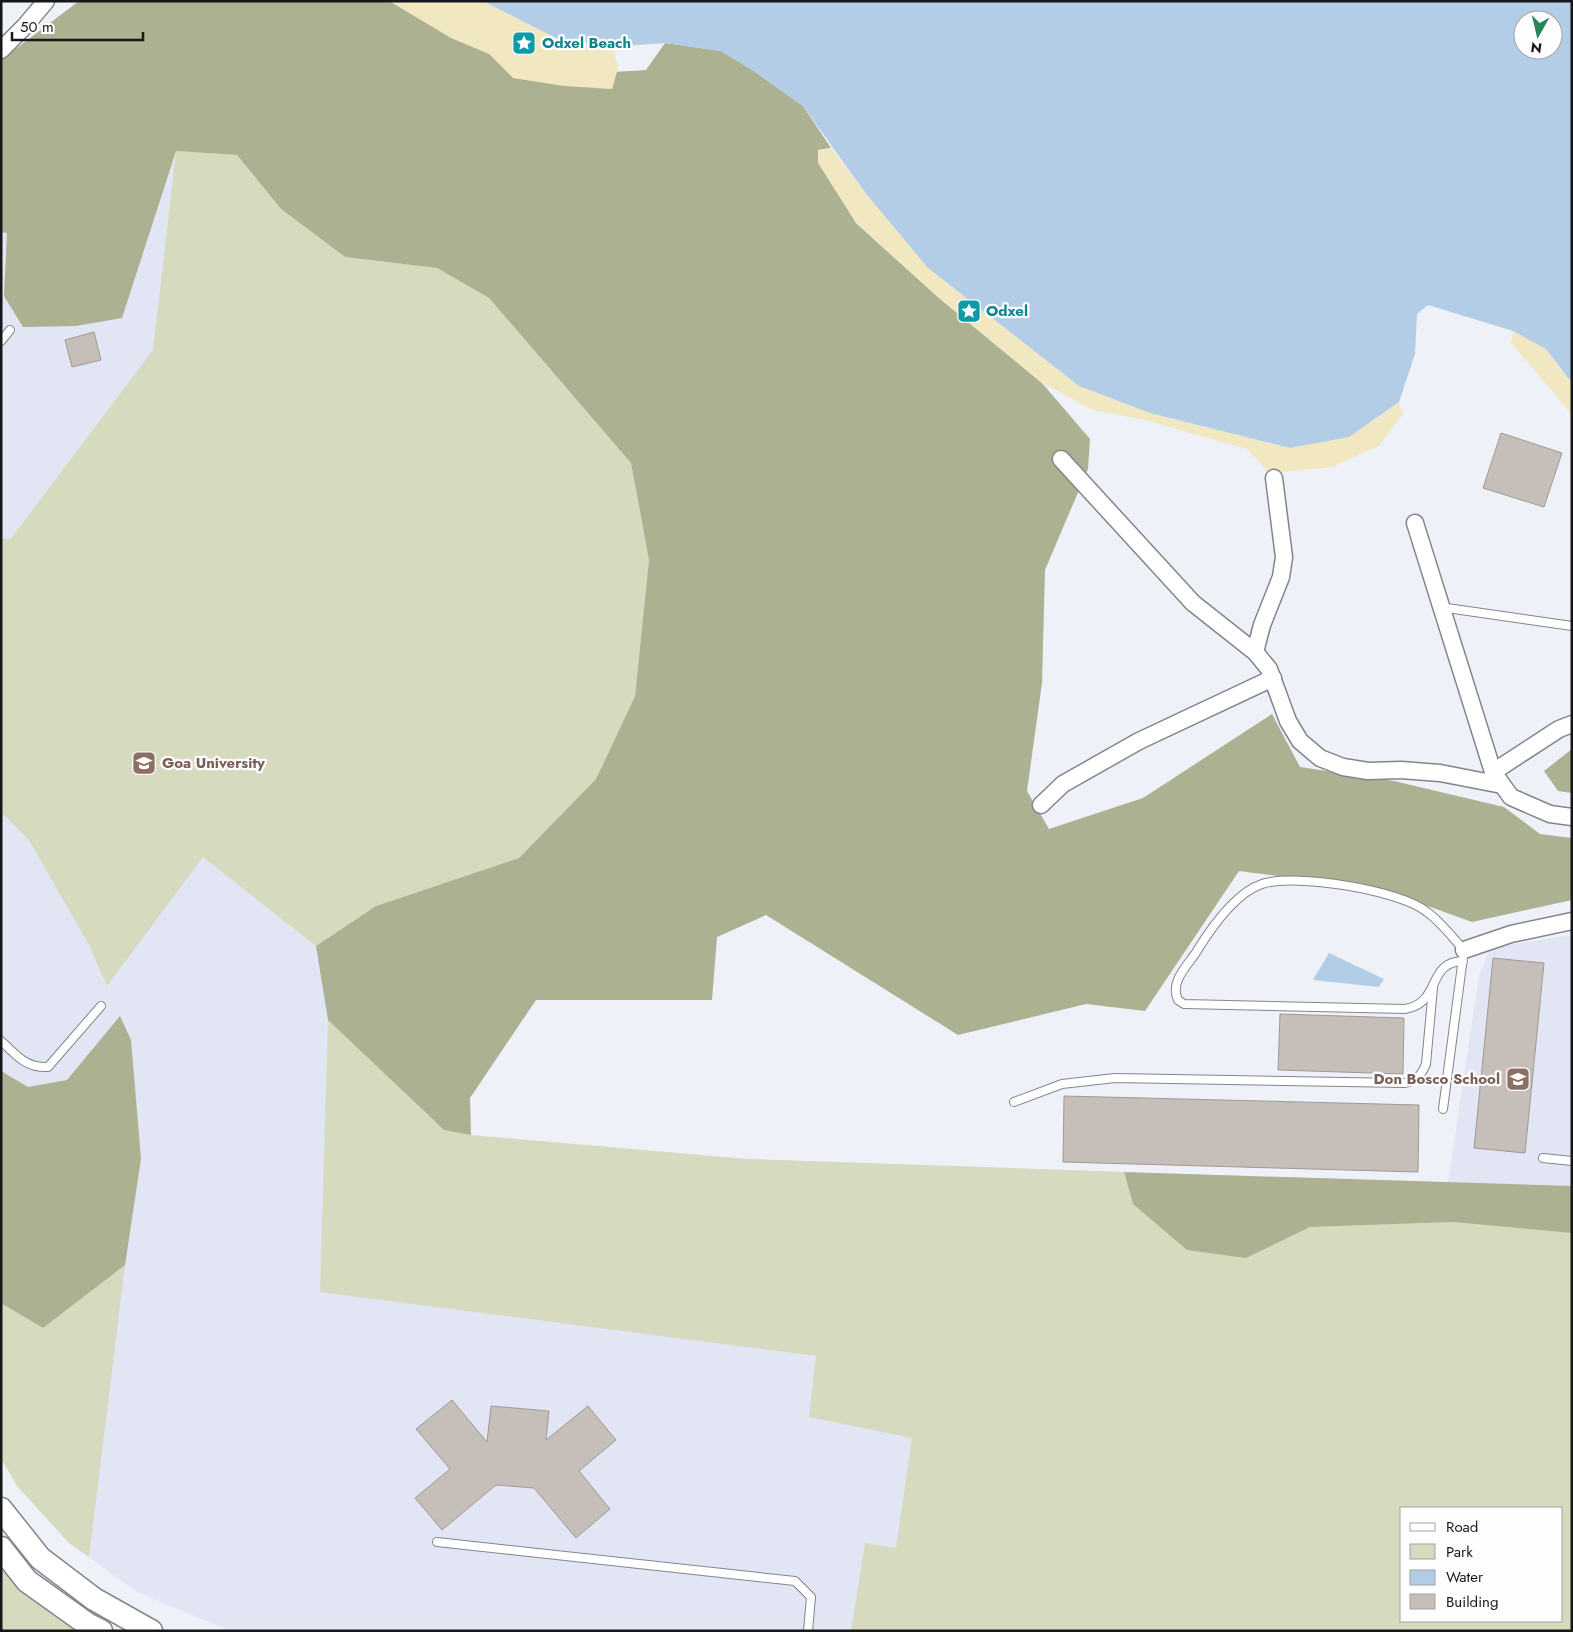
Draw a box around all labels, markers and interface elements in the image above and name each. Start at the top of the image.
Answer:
scale bar [12,10,144,42]
north arrow [1513,10,1563,60]
text: 50 m [20,16,54,38]
place icon: Odxel Beach [511,30,537,56]
place label: Odxel Beach [542,32,631,54]
text: N [1529,37,1543,59]
place icon: Odxel [956,298,982,324]
place label: Odxel [986,300,1028,322]
school or university icon: Goa University [131,750,157,776]
place label: Goa University [162,752,265,774]
school or university icon: Don Bosco School [1505,1066,1531,1092]
place label: Don Bosco School [1374,1068,1500,1090]
legend [1400,1507,1563,1622]
text: Road [1446,1516,1478,1538]
text: Park [1446,1541,1473,1563]
text: Water [1446,1566,1484,1588]
text: Building [1446,1591,1498,1613]

